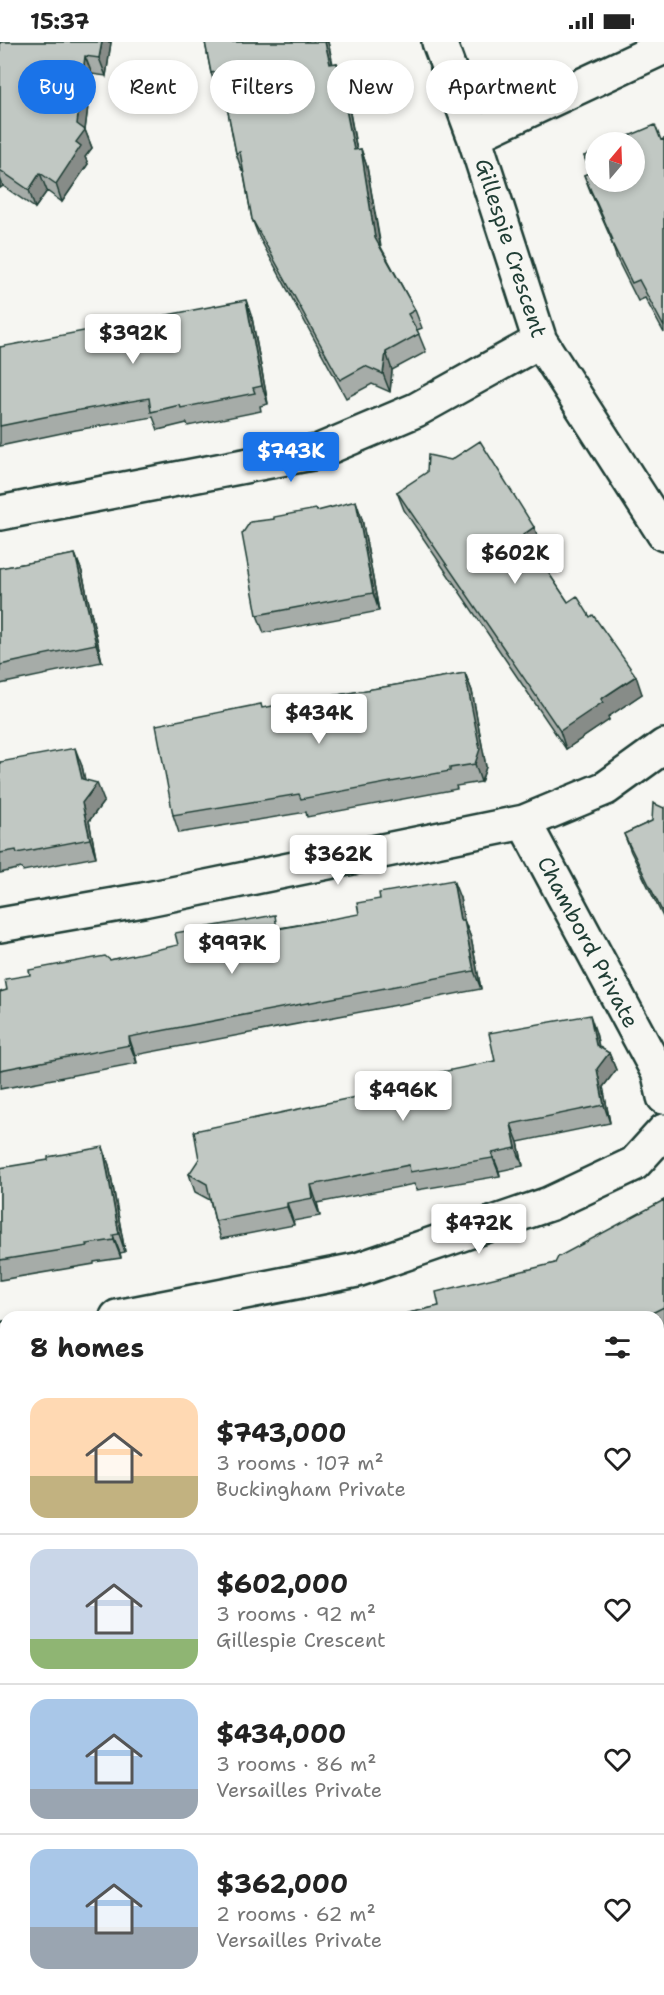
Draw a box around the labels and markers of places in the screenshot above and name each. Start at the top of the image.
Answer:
pin: $392K [91,314,175,365]
pin: $743K [249,432,333,483]
pin: $602K [473,534,557,585]
pin: $434K [277,694,361,745]
pin: $362K [296,835,380,886]
pin: $997K [190,924,274,975]
pin: $496K [361,1071,445,1122]
pin: $472K [437,1204,521,1255]

